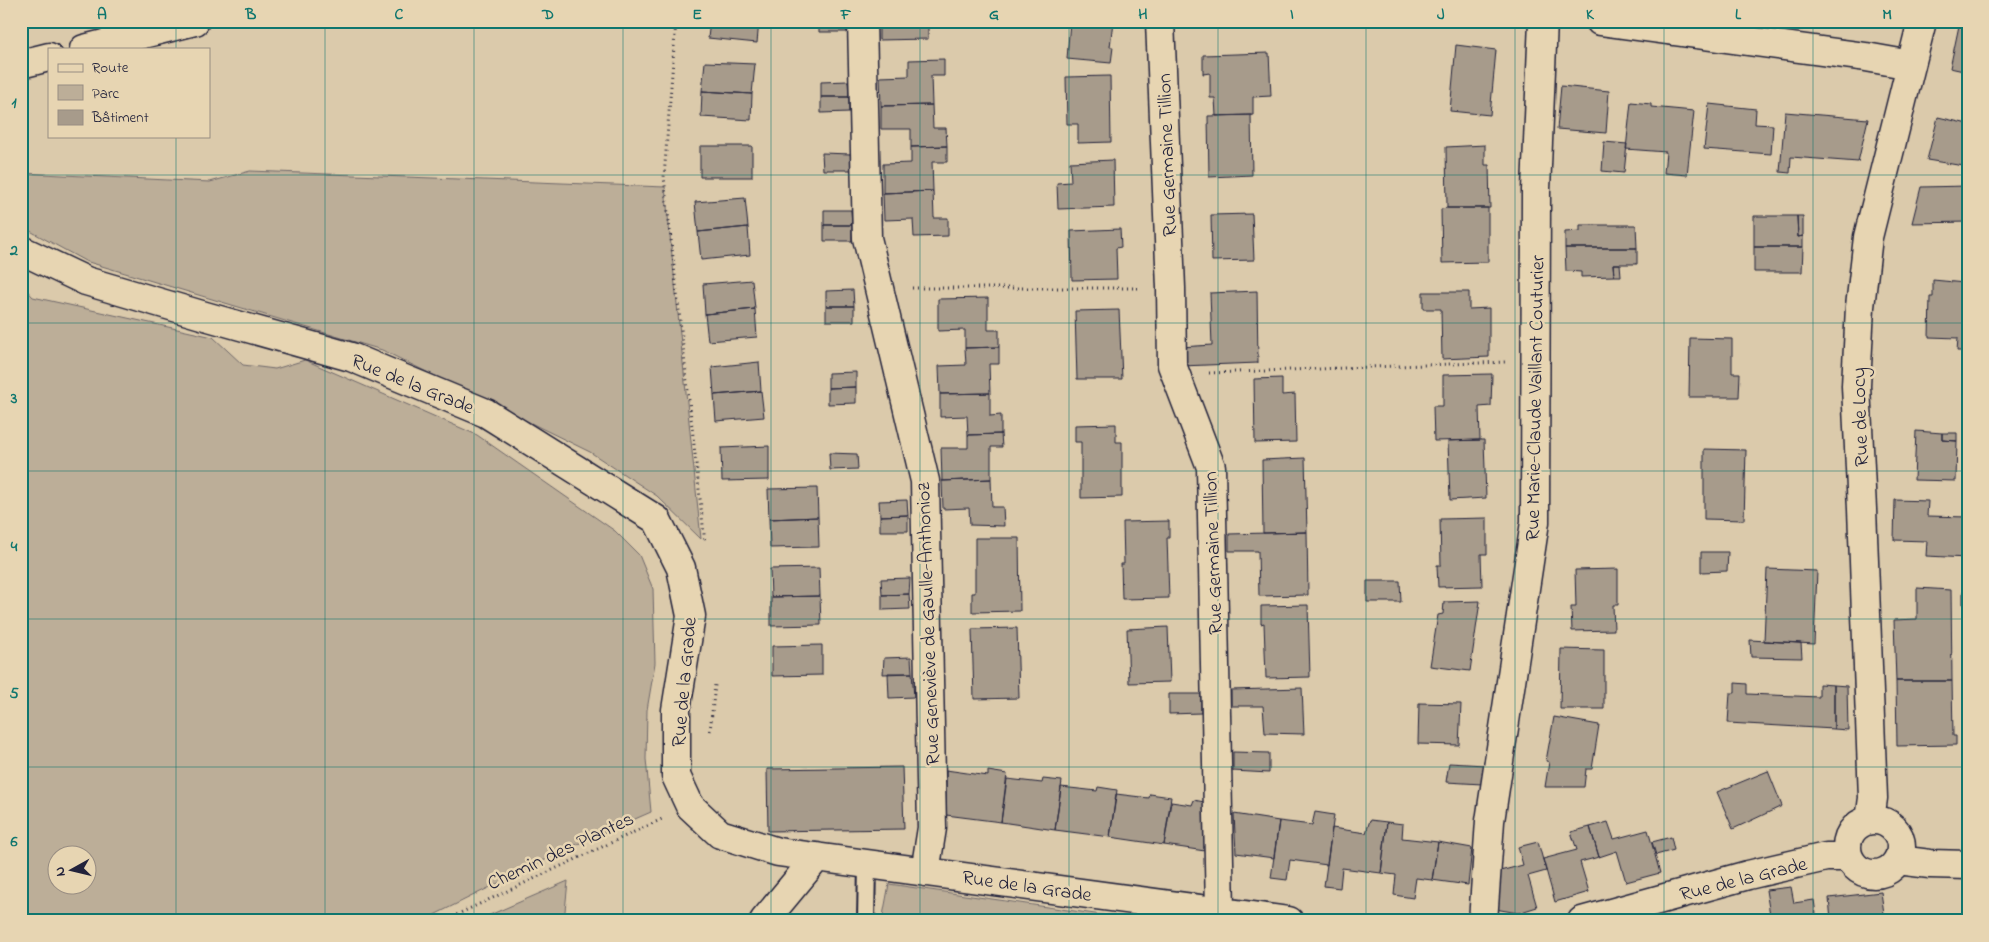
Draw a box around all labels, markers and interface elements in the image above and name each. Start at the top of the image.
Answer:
text: A [97,3,107,27]
text: B [245,3,257,27]
text: C [395,3,404,27]
text: D [541,3,554,27]
text: E [692,3,702,27]
text: F [840,3,852,27]
text: G [989,3,999,27]
text: H [1138,3,1148,27]
text: I [1290,3,1294,27]
text: J [1437,3,1445,27]
text: K [1586,3,1595,27]
text: L [1735,3,1742,27]
text: M [1882,3,1892,27]
legend [48,48,210,138]
text: Route [92,57,129,79]
street label: Rue Germaine Tillion [1151,73,1186,237]
text: Parc [92,83,120,105]
text: 1 [11,91,17,115]
text: Bâtiment [91,107,149,129]
text: 2 [9,239,18,263]
street label: Rue Marie-Claude Vaillant Couturier [1520,254,1554,541]
street label: Rue de la Grade [346,347,478,423]
street label: Rue de Locy [1845,367,1878,467]
text: 3 [10,387,18,411]
street label: Rue Germaine Tillion [1197,471,1232,635]
street label: Rue Geneviève de Gaulle-Anthonioz [910,481,949,766]
text: 4 [10,535,18,559]
street label: Rue de la Grade [665,616,706,748]
text: 5 [9,682,19,706]
street label: Chemin des Plantes [483,806,639,899]
text: 6 [9,830,18,854]
north arrow [48,844,98,894]
street label: Rue de la Grade [1677,851,1810,910]
street label: Rue de la Grade [960,864,1093,911]
text: N [50,865,72,878]

